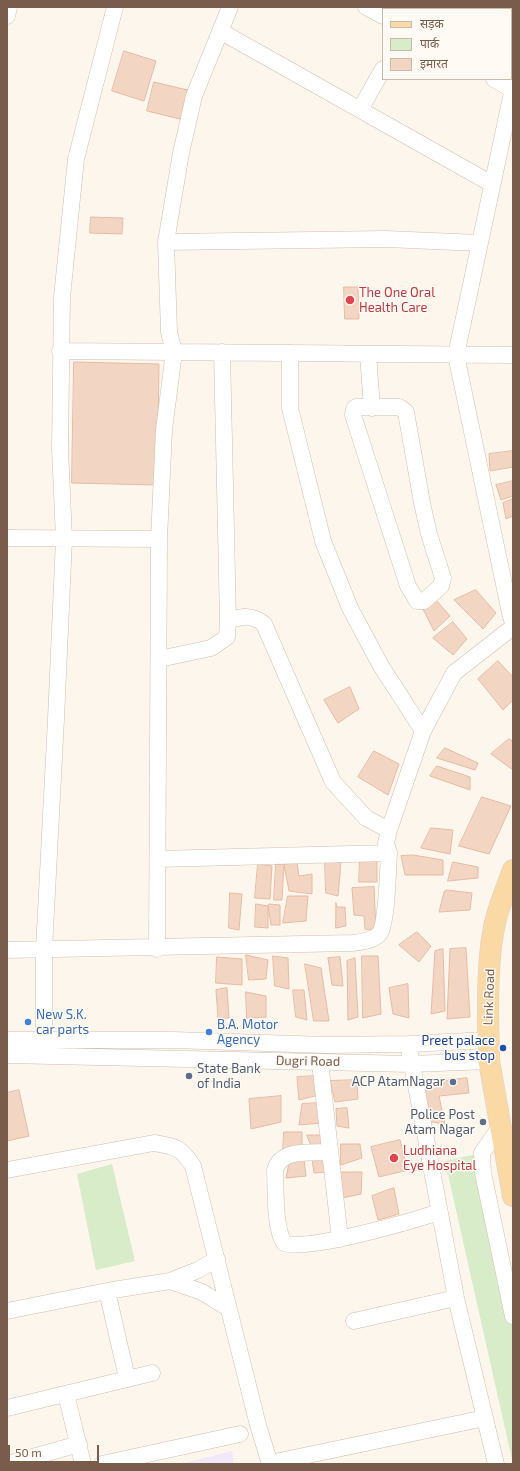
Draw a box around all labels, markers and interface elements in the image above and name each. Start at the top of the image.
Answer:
legend [382,8,512,80]
text: सड़क [420,16,444,30]
text: पार्क [420,36,439,50]
text: इमारत [420,56,448,70]
place label: The One Oral Health Care [359,285,435,316]
marker: The One Oral Health Care [344,294,356,306]
street label: Link Road [480,968,498,1026]
place label: New S.K. car parts [36,1007,89,1038]
marker: New S.K. car parts [23,1017,33,1027]
place label: B.A. Motor Agency [217,1017,278,1048]
marker: B.A. Motor Agency [204,1027,214,1037]
place label: Preet palace bus stop [422,1033,495,1064]
marker: Preet palace bus stop [498,1043,508,1053]
street label: Dugri Road [276,1053,340,1069]
place label: State Bank of India [197,1061,261,1092]
marker: State Bank of India [184,1071,194,1081]
place label: ACP AtamNagar [352,1074,445,1090]
marker: ACP AtamNagar [448,1077,458,1087]
place label: Police Post Atam Nagar [405,1107,475,1138]
marker: Police Post Atam Nagar [478,1117,488,1127]
place label: Ludhiana Eye Hospital [403,1143,476,1174]
marker: Ludhiana Eye Hospital [388,1152,400,1164]
scale bar [10,1437,101,1463]
text: 50 m [15,1445,42,1459]

